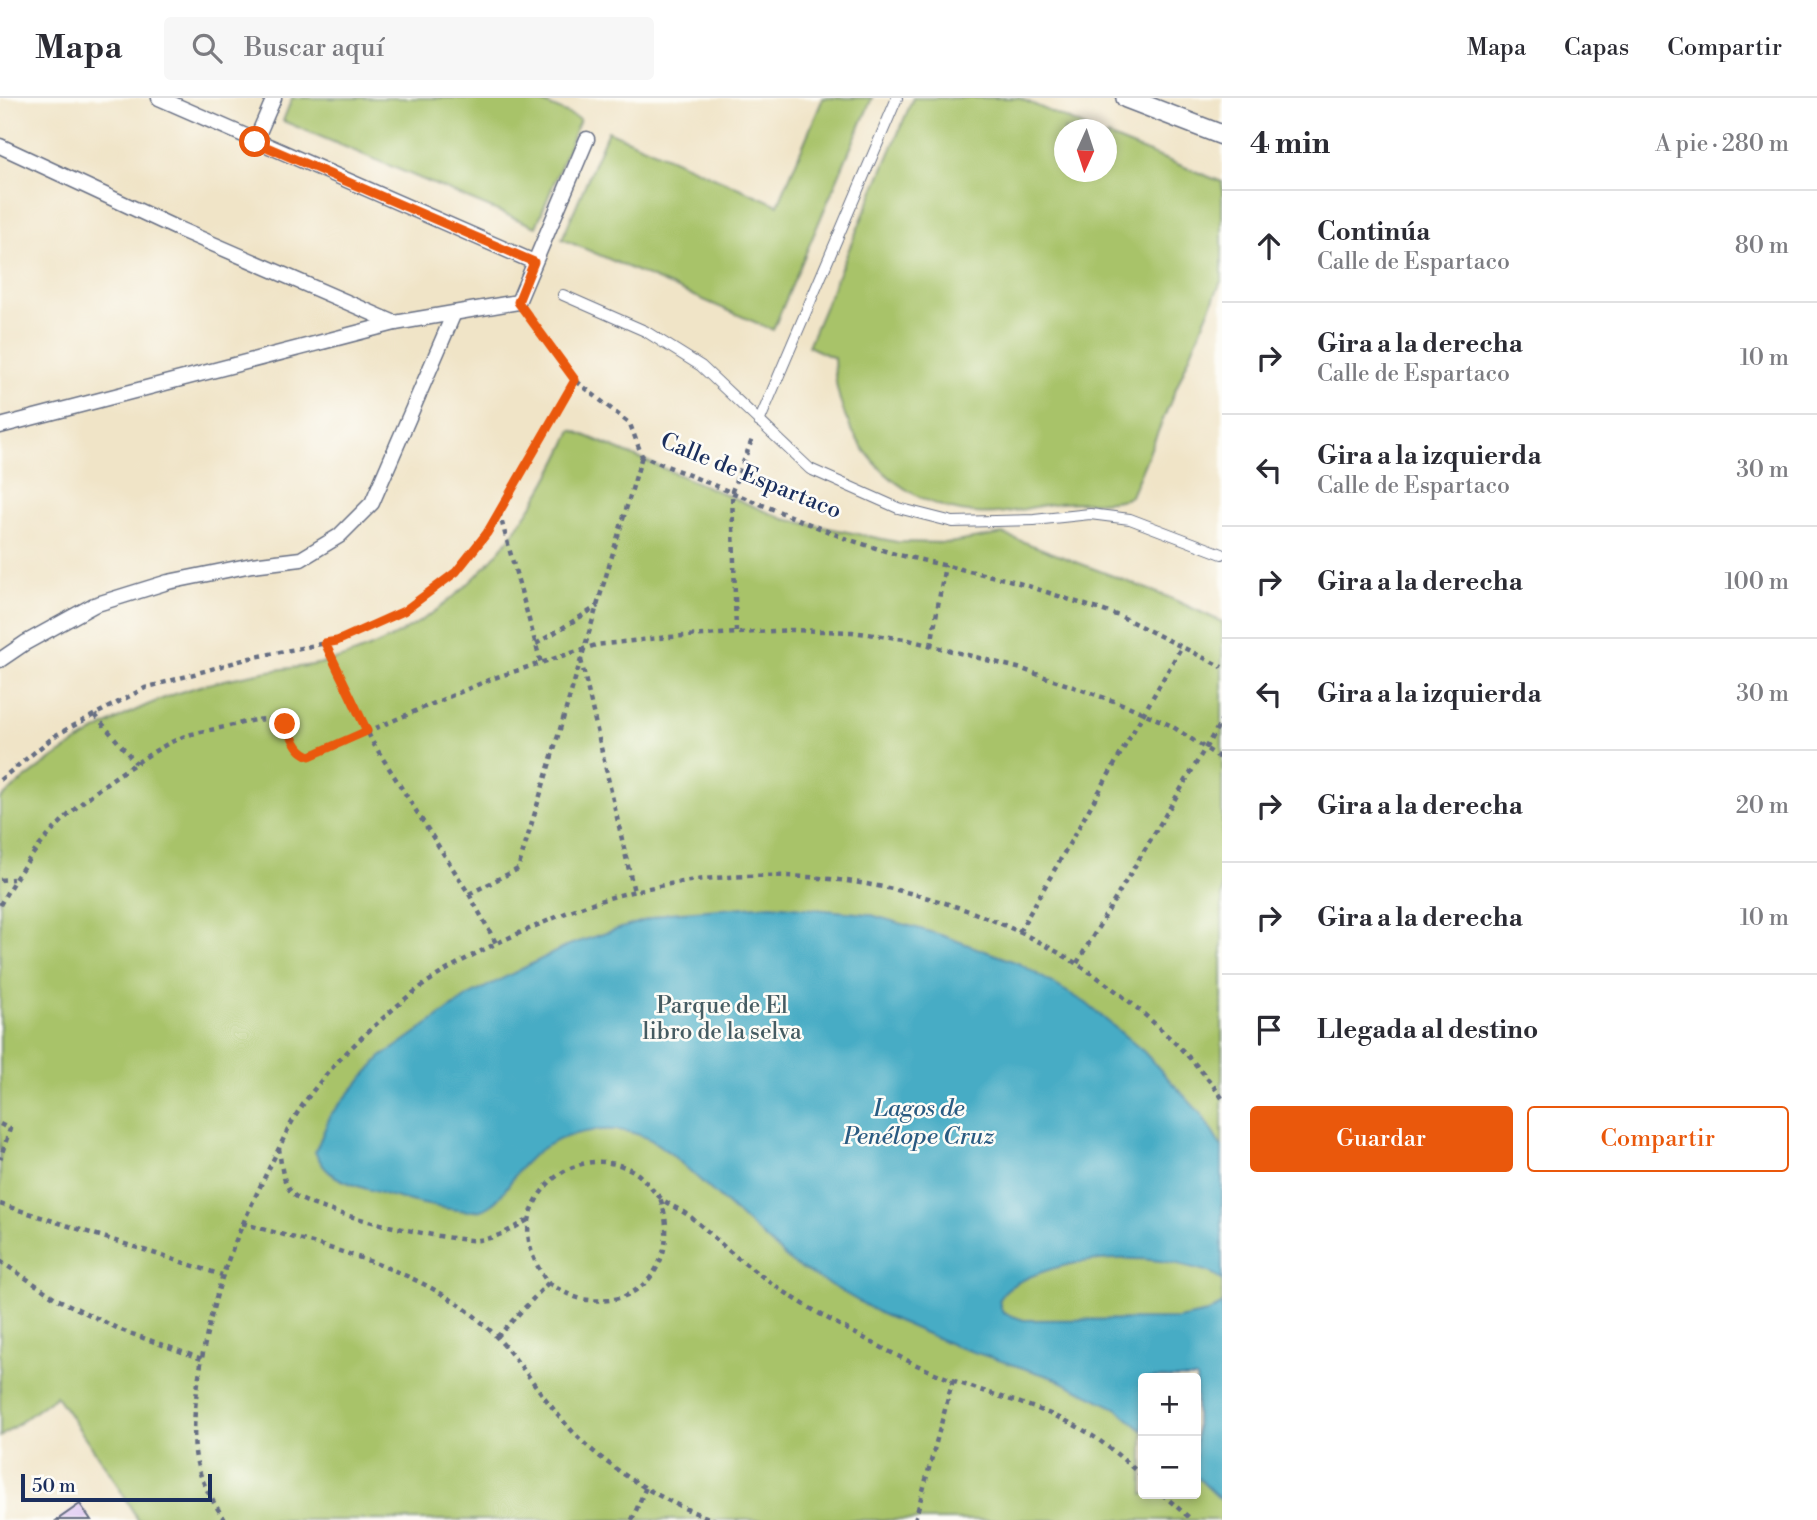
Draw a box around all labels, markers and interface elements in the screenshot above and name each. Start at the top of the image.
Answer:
search box [164,17,654,80]
text: Mapa [35,28,122,69]
icon: search [188,29,226,67]
text: Buscar aquí [244,32,384,64]
text: Mapa [1467,33,1526,63]
text: Capas [1564,33,1629,63]
text: Compartir [1667,33,1782,63]
north arrow [1054,119,1117,182]
text: 4 min [1250,125,1330,163]
route start [239,126,270,157]
text: A pie · 280 m [1655,130,1789,158]
text: Continúa [1317,216,1430,248]
icon: ahead [1250,227,1288,265]
text: 80 m [1735,232,1789,260]
text: Calle de Espartaco [1317,248,1510,276]
text: Gira a la derecha [1317,328,1523,360]
icon: right [1250,339,1288,377]
text: 10 m [1740,344,1789,372]
text: Calle de Espartaco [1317,360,1510,388]
street label: Calle de Espartaco [656,427,846,525]
text: Gira a la izquierda [1317,440,1541,472]
icon: left [1250,451,1288,489]
text: 30 m [1736,456,1789,484]
text: Calle de Espartaco [1317,472,1510,500]
icon: right [1250,563,1288,601]
text: Gira a la derecha [1317,566,1523,598]
text: 100 m [1724,568,1789,596]
icon: left [1250,675,1288,713]
text: Gira a la izquierda [1317,678,1541,710]
text: 30 m [1736,680,1789,708]
route end [269,708,300,739]
icon: right [1250,787,1288,825]
text: Gira a la derecha [1317,790,1523,822]
text: 20 m [1736,792,1789,820]
icon: right [1250,899,1288,937]
text: Gira a la derecha [1317,902,1523,934]
text: 10 m [1740,904,1789,932]
park label: Parque de El libro de la selva [642,992,802,1046]
icon: arrive [1250,1011,1288,1049]
text: Llegada al destino [1317,1014,1538,1046]
water label: Lagos de Penélope Cruz [842,1094,995,1152]
button: Guardar [1250,1106,1513,1172]
button: Compartir [1527,1106,1789,1172]
map controls [1138,1373,1201,1499]
button: + [1138,1373,1201,1436]
button: − [1138,1436,1201,1499]
scale bar [21,1471,212,1503]
text: 50 m [32,1474,76,1498]

